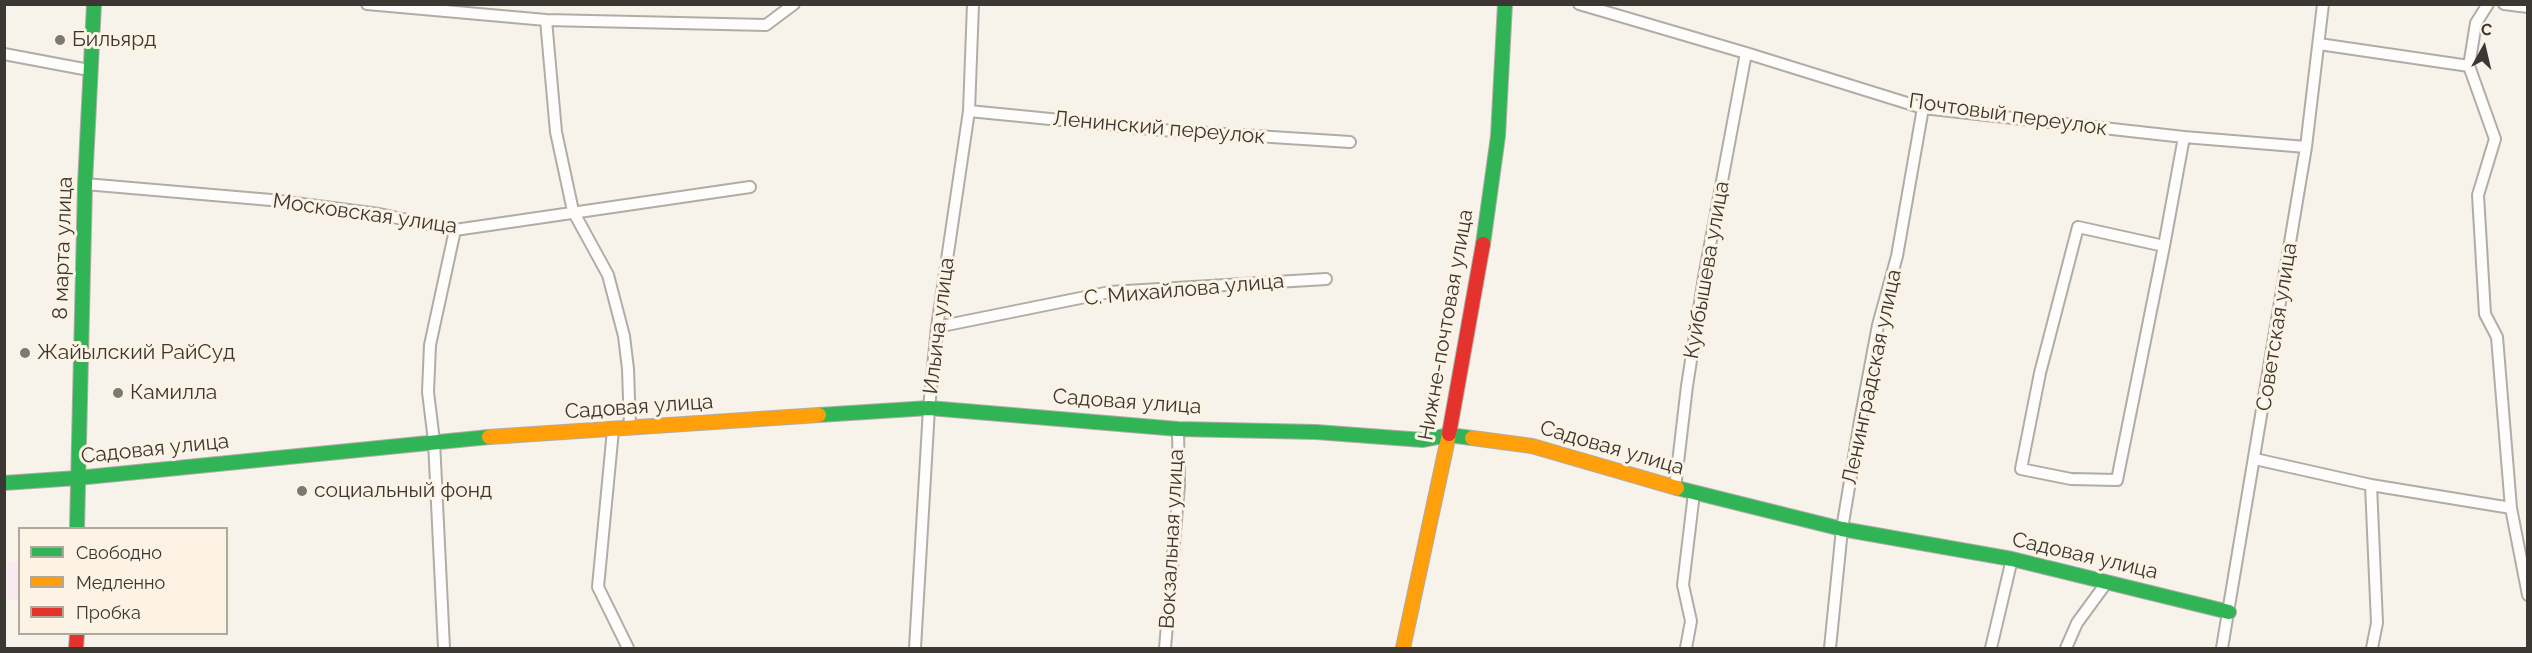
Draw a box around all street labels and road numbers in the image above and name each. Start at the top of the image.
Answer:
street label: Почтовый переулок [1907,89,2109,141]
street label: Ленинский переулок [1052,106,1266,150]
street label: 8 марта улица [48,176,78,320]
street label: Куйбышева улица [1679,179,1735,361]
street label: Московская улица [271,189,459,239]
street label: Нижне-почтовая улица [1413,208,1479,442]
street label: Советская улица [2251,241,2303,413]
street label: Ильича улица [918,256,960,396]
street label: Ленинградская улица [1837,267,1907,487]
street label: С. Михайлова улица [1083,269,1285,311]
street label: Садовая улица [1052,384,1202,420]
street label: Садовая улица [564,389,714,425]
street label: Садовая улица [1537,415,1687,481]
street label: Садовая улица [80,429,230,469]
street label: Вокзальная улица [1155,448,1189,630]
street label: Садовая улица [2010,527,2160,585]

